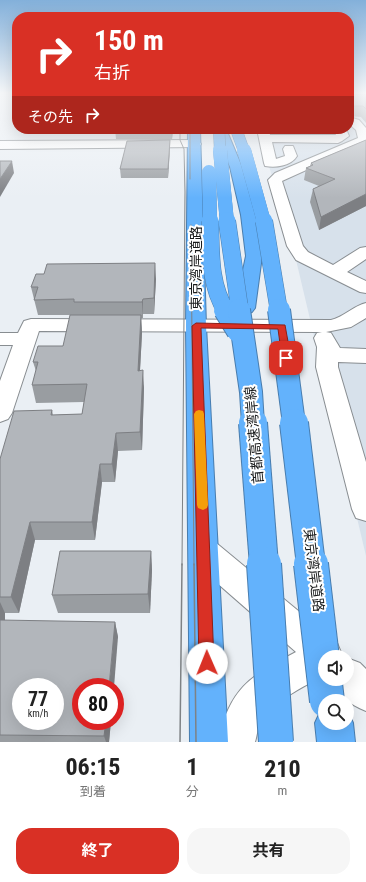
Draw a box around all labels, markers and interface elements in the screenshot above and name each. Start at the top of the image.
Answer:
text: 150 m [94,24,164,57]
icon: right [28,28,80,80]
text: 右折 [94,62,130,83]
icon: right [81,104,103,126]
text: その先 [28,108,73,126]
street label: 東京湾岸道路 [188,226,204,310]
pin [269,341,303,375]
icon: arrive [275,347,297,369]
street label: 首都高速湾岸線 [242,385,266,485]
street label: 東京湾岸道路 [301,527,327,613]
position arrow [186,642,228,684]
map controls [318,650,354,730]
button: sound [318,650,354,686]
speed limit sign: 80 [72,678,124,730]
text: 77 [28,687,48,711]
button: search [318,694,354,730]
text: km/h [28,708,48,719]
text: 06:15 [65,753,120,781]
text: 1 [186,753,198,781]
text: 210 [264,755,301,783]
text: m [278,783,287,798]
text: 到着 [80,784,106,799]
text: 分 [186,784,199,799]
button: 終了 [16,828,179,874]
button: 共有 [187,828,350,874]

